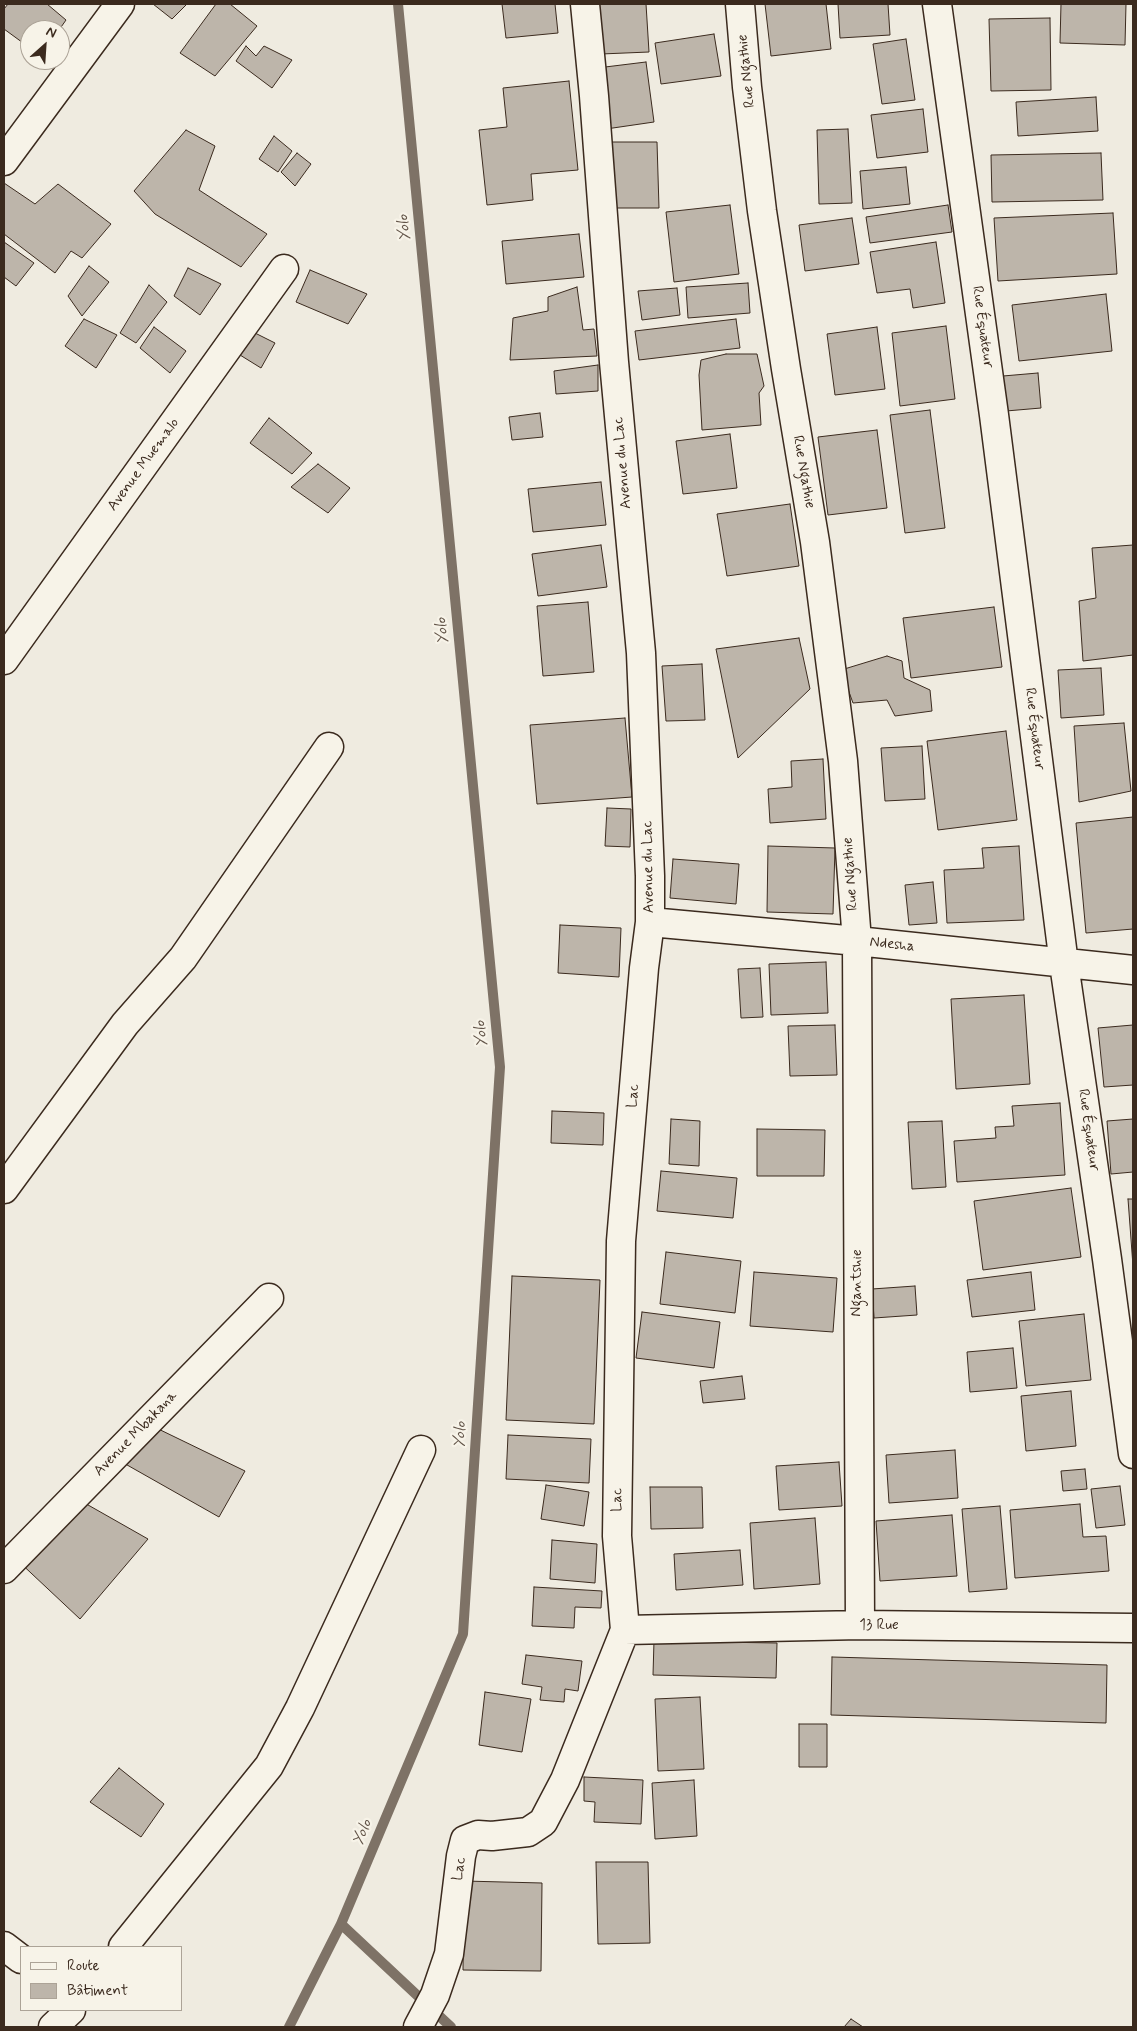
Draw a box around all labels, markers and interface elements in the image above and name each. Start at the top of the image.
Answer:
north arrow [20,20,70,70]
text: N [43,22,59,43]
street label: Rue Ngathie [734,33,760,109]
water label: Yolo [394,214,416,242]
street label: Rue Équateur [967,285,997,369]
street label: Avenue Muemalo [104,415,184,515]
street label: Avenue du Lac [610,416,636,510]
street label: Rue Ngathie [788,434,818,510]
water label: Yolo [432,617,454,645]
street label: Rue Équateur [1020,687,1048,771]
street label: Avenue du Lac [639,821,659,913]
street label: Rue Ngathie [839,837,863,911]
street label: Ndesha [869,934,915,956]
water label: Yolo [471,1020,493,1048]
street label: Lac [624,1083,644,1109]
street label: Rue Équateur [1073,1088,1103,1172]
street label: Ngantshie [849,1249,867,1317]
street label: Avenue Mbakana [91,1387,181,1481]
water label: Yolo [450,1421,472,1449]
street label: Lac [609,1488,627,1512]
street label: 13 Rue [859,1617,899,1635]
water label: Yolo [349,1817,377,1849]
street label: Lac [449,1856,471,1882]
legend [20,1946,182,2011]
text: Route [67,1956,100,1976]
text: Bâtiment [67,1981,128,2001]

